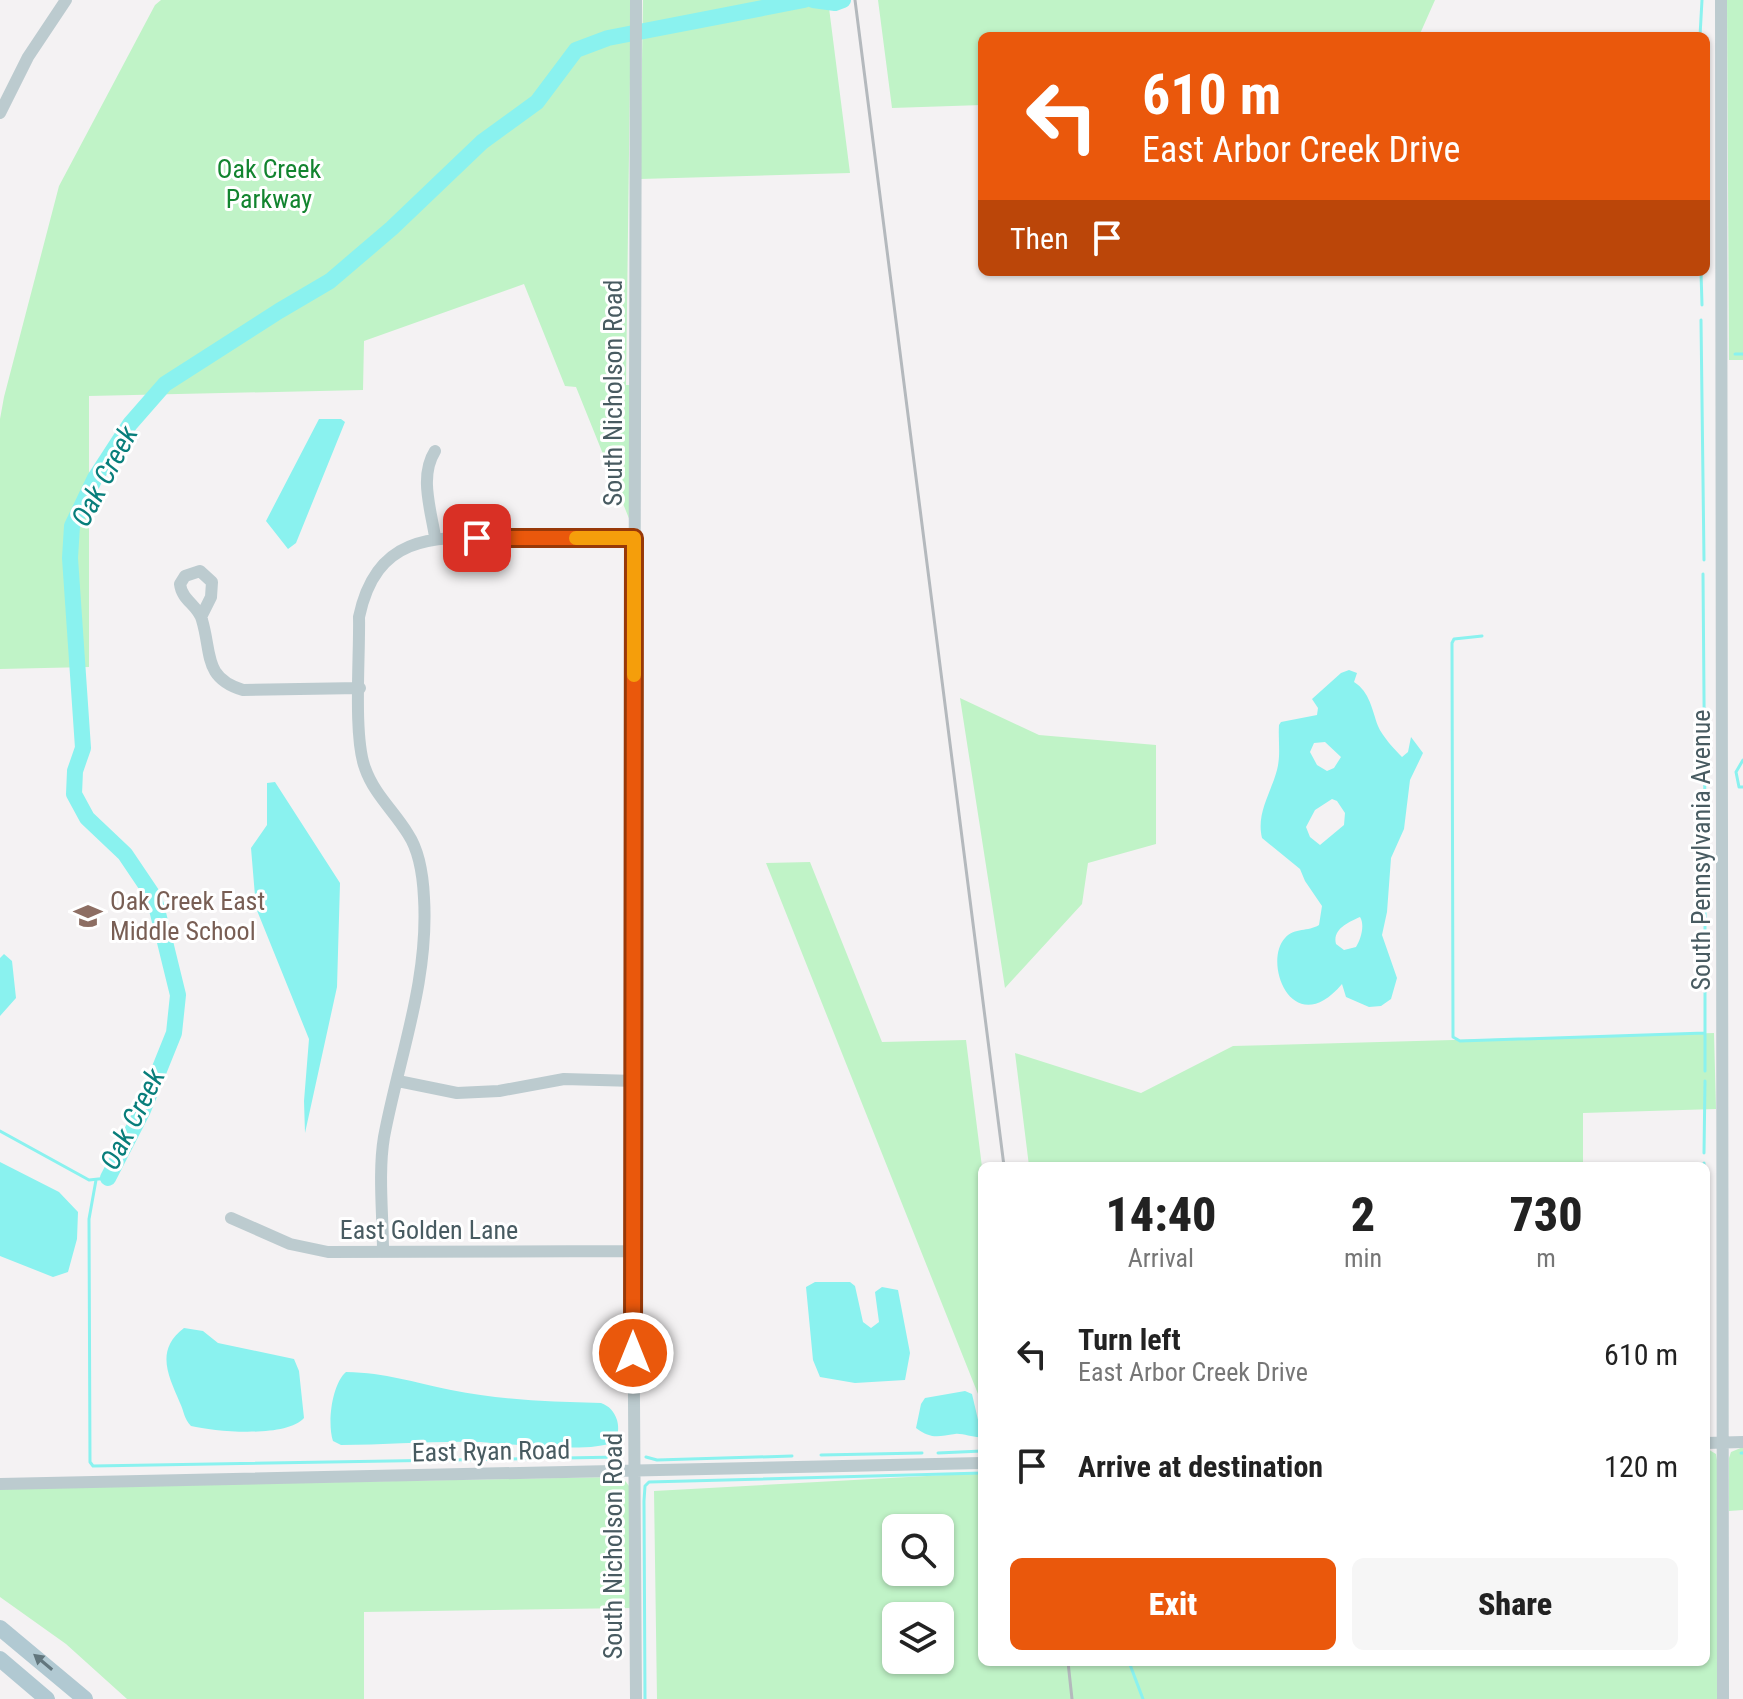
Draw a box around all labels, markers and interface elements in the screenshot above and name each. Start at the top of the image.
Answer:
text: 610 m [1142,62,1281,128]
icon: left [1010,64,1114,168]
text: East Arbor Creek Drive [1142,129,1460,171]
park label: Oak Creek Parkway [217,154,321,214]
icon: arrive [1085,216,1129,260]
text: Then [1010,221,1069,256]
street label: South Nicholson Road [598,280,628,506]
water label: Oak Creek [64,420,145,532]
pin [443,504,511,572]
icon: arrive [455,516,499,560]
street label: South Pennsylvania Avenue [1686,710,1716,990]
place label: Oak Creek East Middle School [110,886,265,946]
school or university icon: Oak Creek East Middle School [73,901,103,931]
water label: Oak Creek [93,1062,172,1175]
text: 14:40 [1105,1186,1217,1243]
text: 2 [1351,1186,1375,1243]
text: 730 [1509,1186,1583,1243]
street label: East Golden Lane [340,1215,518,1245]
text: Arrival [1128,1243,1194,1273]
text: min [1344,1243,1382,1273]
text: m [1536,1243,1556,1273]
position arrow [591,1311,675,1395]
text: Turn left [1078,1322,1181,1357]
icon: left [1010,1332,1054,1376]
text: 610 m [1604,1337,1678,1372]
text: East Arbor Creek Drive [1078,1357,1308,1387]
street label: South Nicholson Road [598,1433,628,1659]
street label: East Ryan Road [411,1435,571,1467]
icon: arrive [1010,1444,1054,1488]
text: Arrive at destination [1078,1449,1323,1484]
text: 120 m [1604,1449,1678,1484]
map controls [882,1514,954,1674]
button: search [882,1514,954,1586]
button: Exit [1010,1558,1336,1650]
button: Share [1352,1558,1678,1650]
button: layers [882,1602,954,1674]
one-way arrow [34,1654,54,1671]

